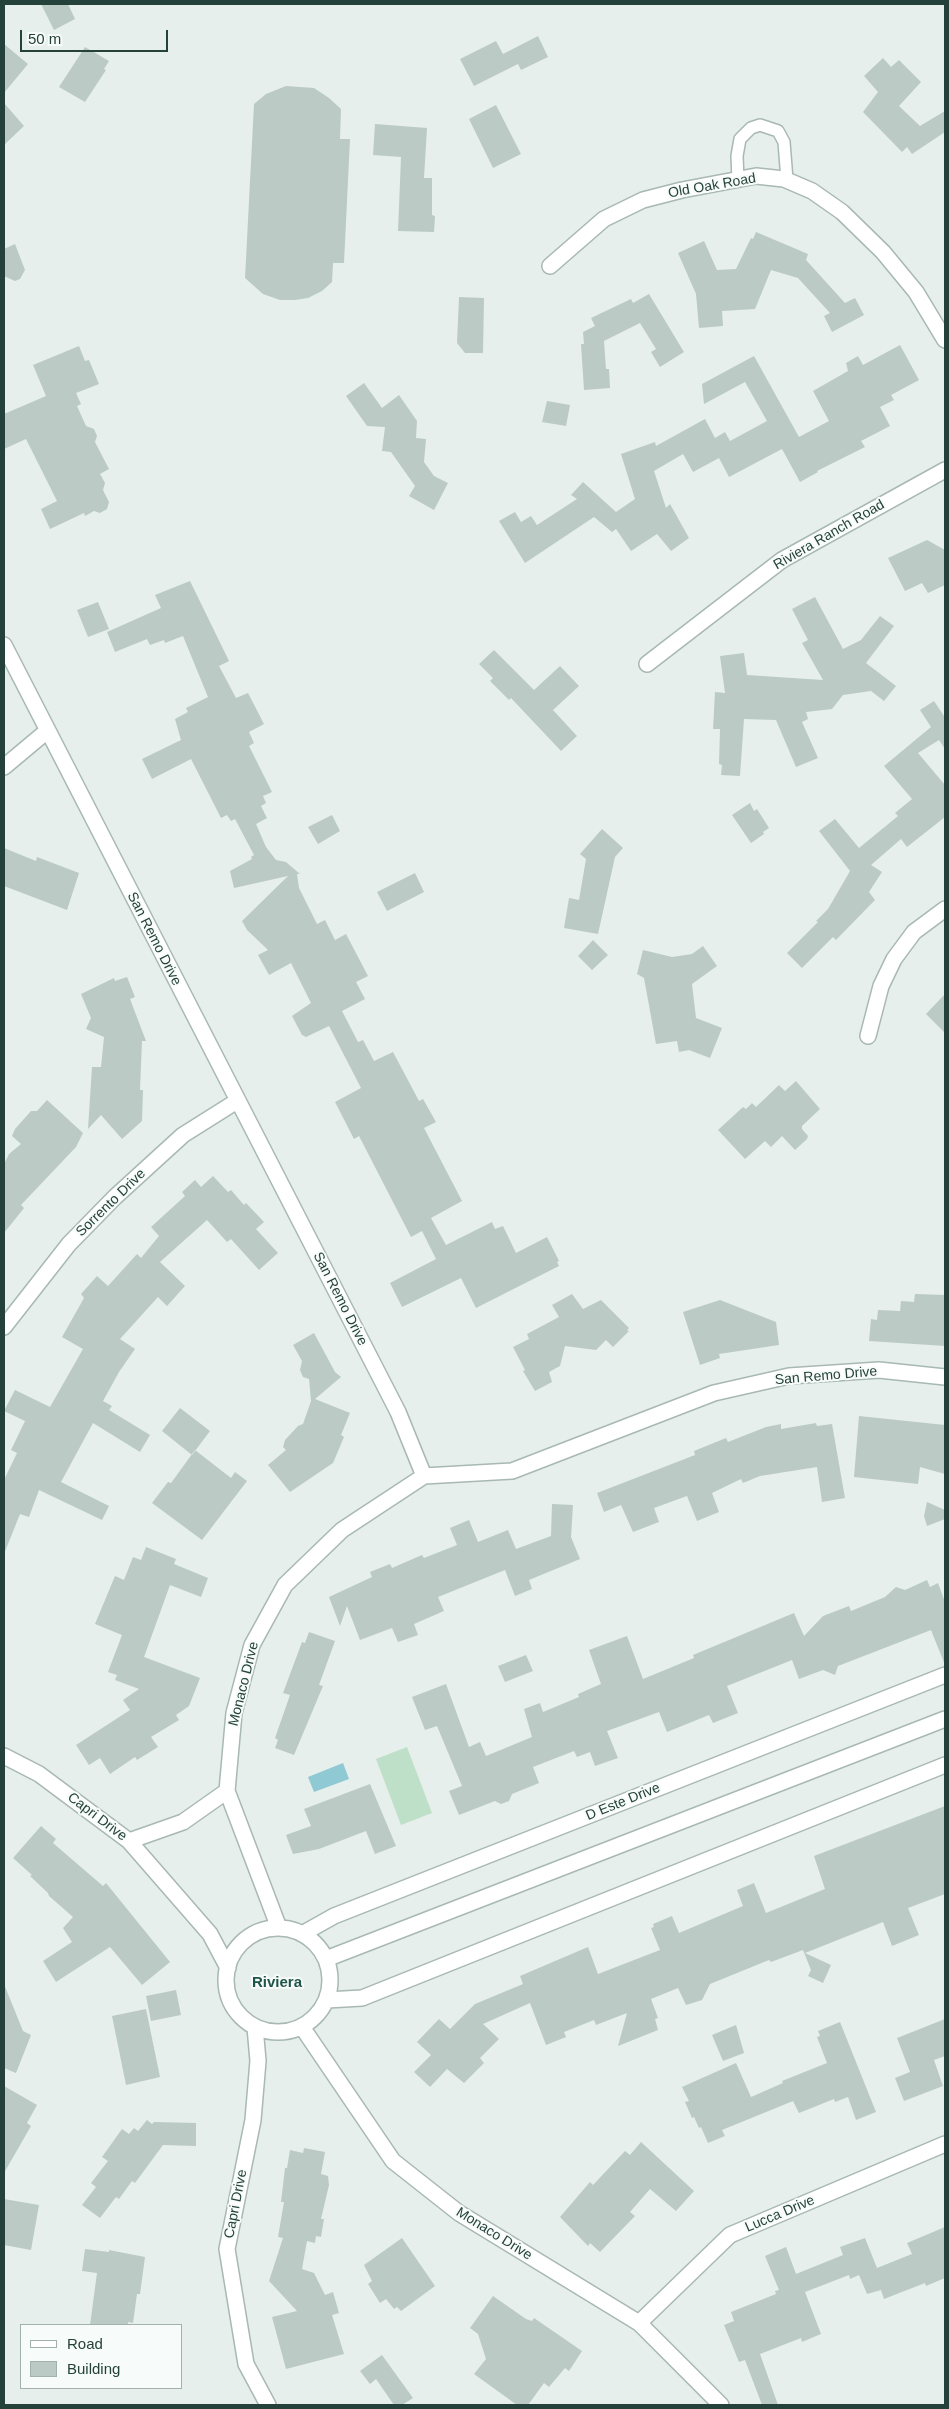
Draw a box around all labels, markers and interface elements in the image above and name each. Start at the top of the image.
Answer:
scale bar [22,20,170,52]
text: 50 m [28,30,61,47]
street label: Old Oak Road [667,170,757,202]
street label: Riviera Ranch Road [771,496,887,574]
street label: San Remo Drive [123,889,185,989]
street label: Sorrento Drive [73,1166,149,1240]
street label: San Remo Drive [309,1249,371,1349]
street label: San Remo Drive [774,1363,878,1389]
street label: Monaco Drive [225,1640,263,1728]
street label: D Este Drive [583,1779,663,1825]
street label: Capri Drive [64,1789,130,1845]
district label: Riviera [252,1974,302,1992]
street label: Capri Drive [221,2168,251,2240]
street label: Lucca Drive [743,2192,817,2236]
street label: Monaco Drive [453,2204,535,2264]
legend [20,2324,182,2389]
text: Road [67,2335,103,2352]
text: Building [67,2360,120,2377]

